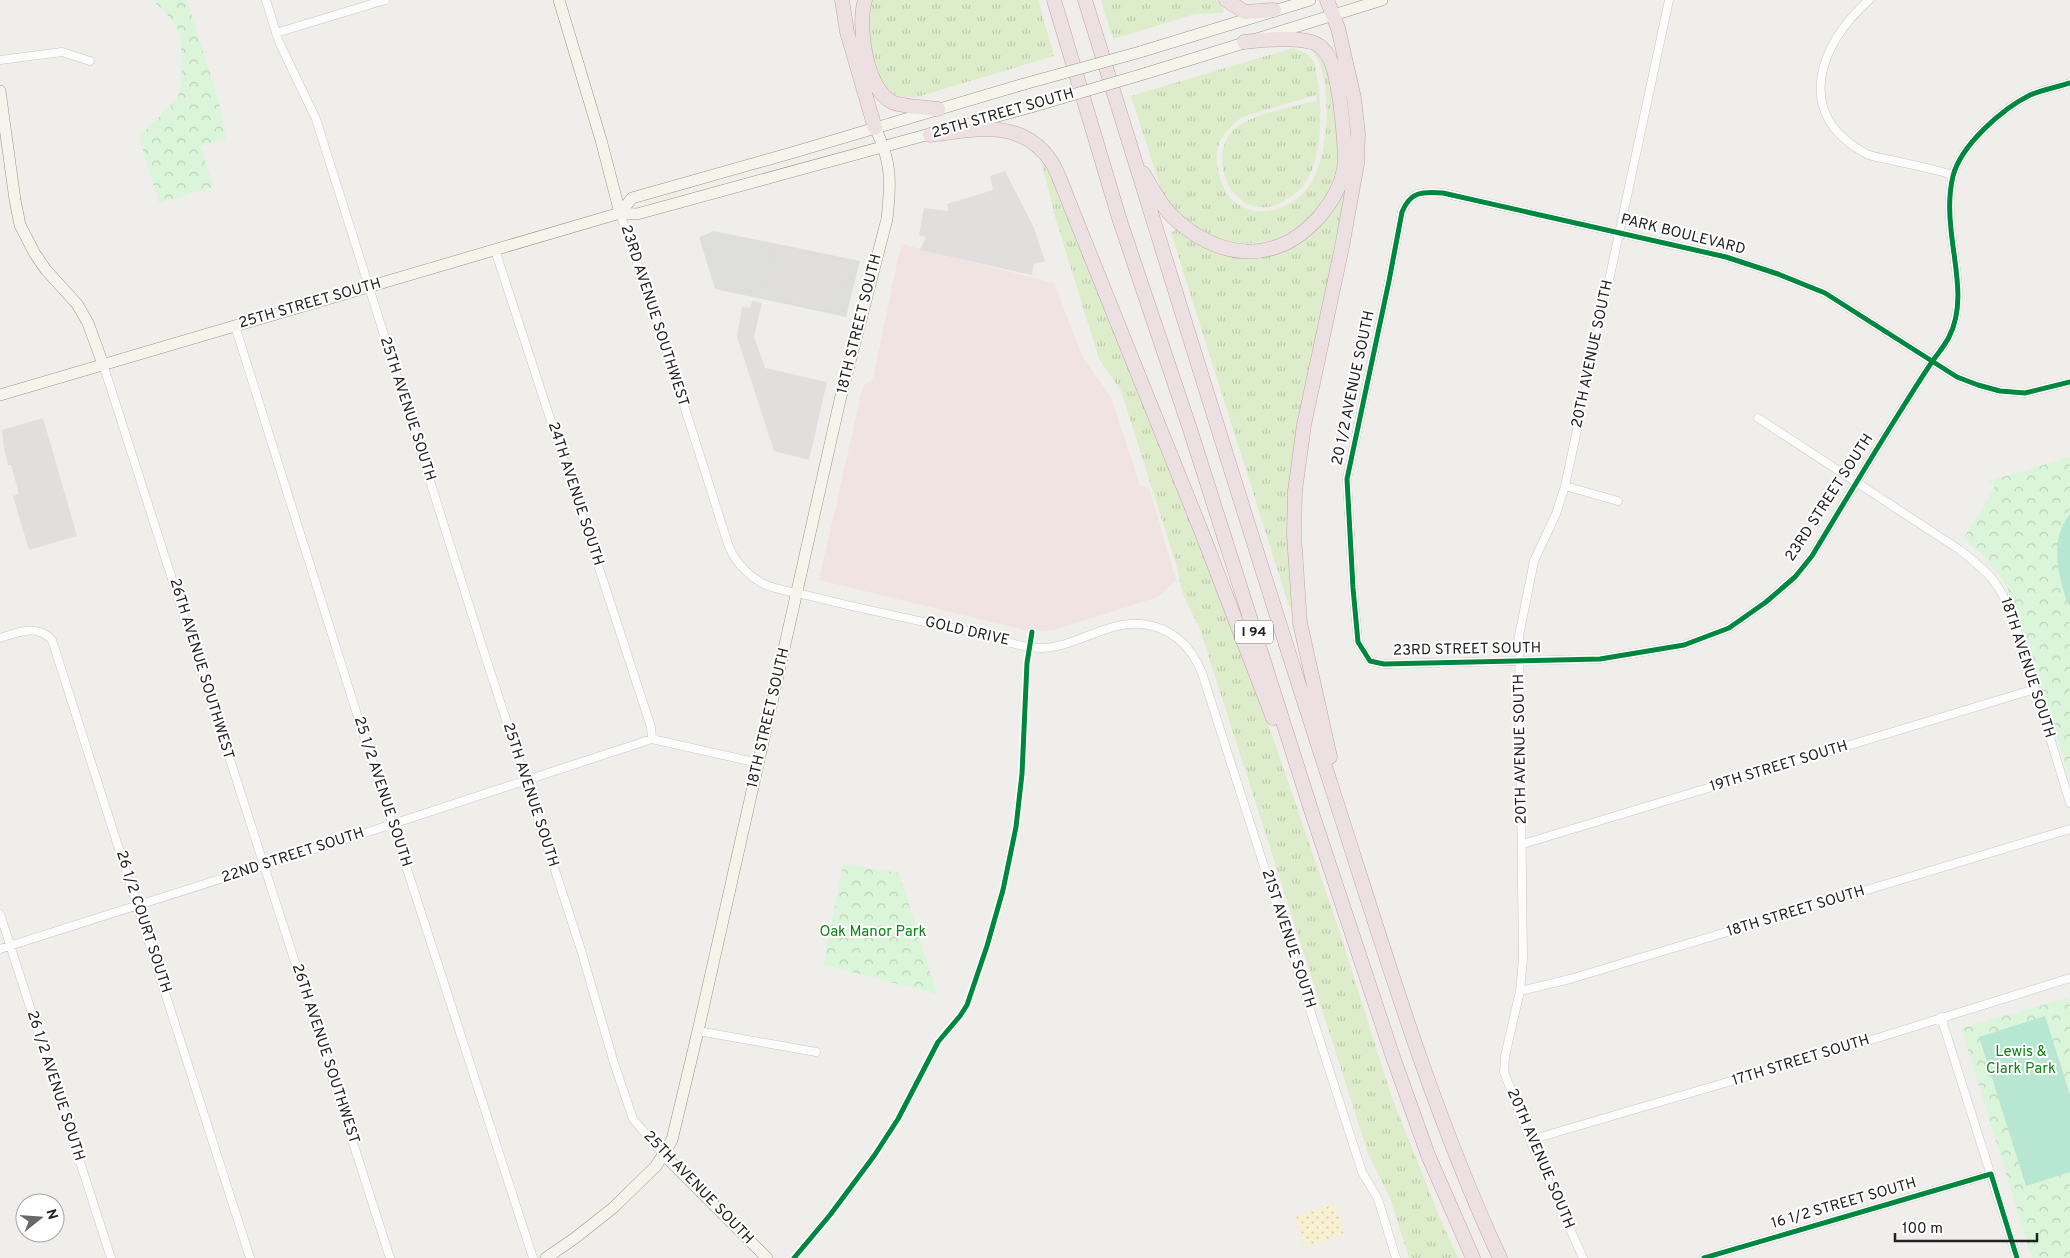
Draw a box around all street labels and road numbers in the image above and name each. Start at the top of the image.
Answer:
street label: 25TH STREET SOUTH [930,85,1076,143]
street label: PARK BOULEVARD [1619,210,1747,260]
street label: 23RD AVENUE SOUTHWEST [616,223,692,409]
street label: 18TH STREET SOUTH [833,252,887,396]
street label: 25TH STREET SOUTH [237,275,383,333]
street label: 20TH AVENUE SOUTH [1568,278,1618,430]
street label: 20 1/2 AVENUE SOUTH [1328,309,1380,467]
street label: 25TH AVENUE SOUTH [375,335,439,483]
street label: 24TH AVENUE SOUTH [543,420,607,568]
street label: 23RD STREET SOUTH [1782,431,1878,565]
street label: 26TH AVENUE SOUTHWEST [164,576,238,762]
street label: 18TH AVENUE SOUTH [1995,595,2059,741]
street label: GOLD DRIVE [923,613,1011,651]
road number: I 94 [1235,620,1273,644]
street label: 23RD STREET SOUTH [1393,639,1541,661]
street label: 18TH STREET SOUTH [744,646,794,790]
street label: 20TH AVENUE SOUTH [1510,674,1532,824]
street label: 25 1/2 AVENUE SOUTH [349,714,415,870]
street label: 25TH AVENUE SOUTH [498,721,562,869]
street label: 19TH STREET SOUTH [1708,737,1850,797]
street label: 22ND STREET SOUTH [219,824,367,888]
street label: 26 1/2 COURT SOUTH [111,848,175,996]
street label: 21ST AVENUE SOUTH [1257,867,1319,1011]
street label: 18TH STREET SOUTH [1725,882,1867,942]
street label: 26TH AVENUE SOUTHWEST [287,962,363,1146]
street label: 26 1/2 AVENUE SOUTH [22,1008,88,1164]
street label: 17TH STREET SOUTH [1730,1031,1872,1091]
street label: 20TH AVENUE SOUTH [1502,1086,1578,1232]
street label: 25TH AVENUE SOUTH [639,1127,757,1249]
street label: 16 1/2 STREET SOUTH [1769,1174,1919,1234]

